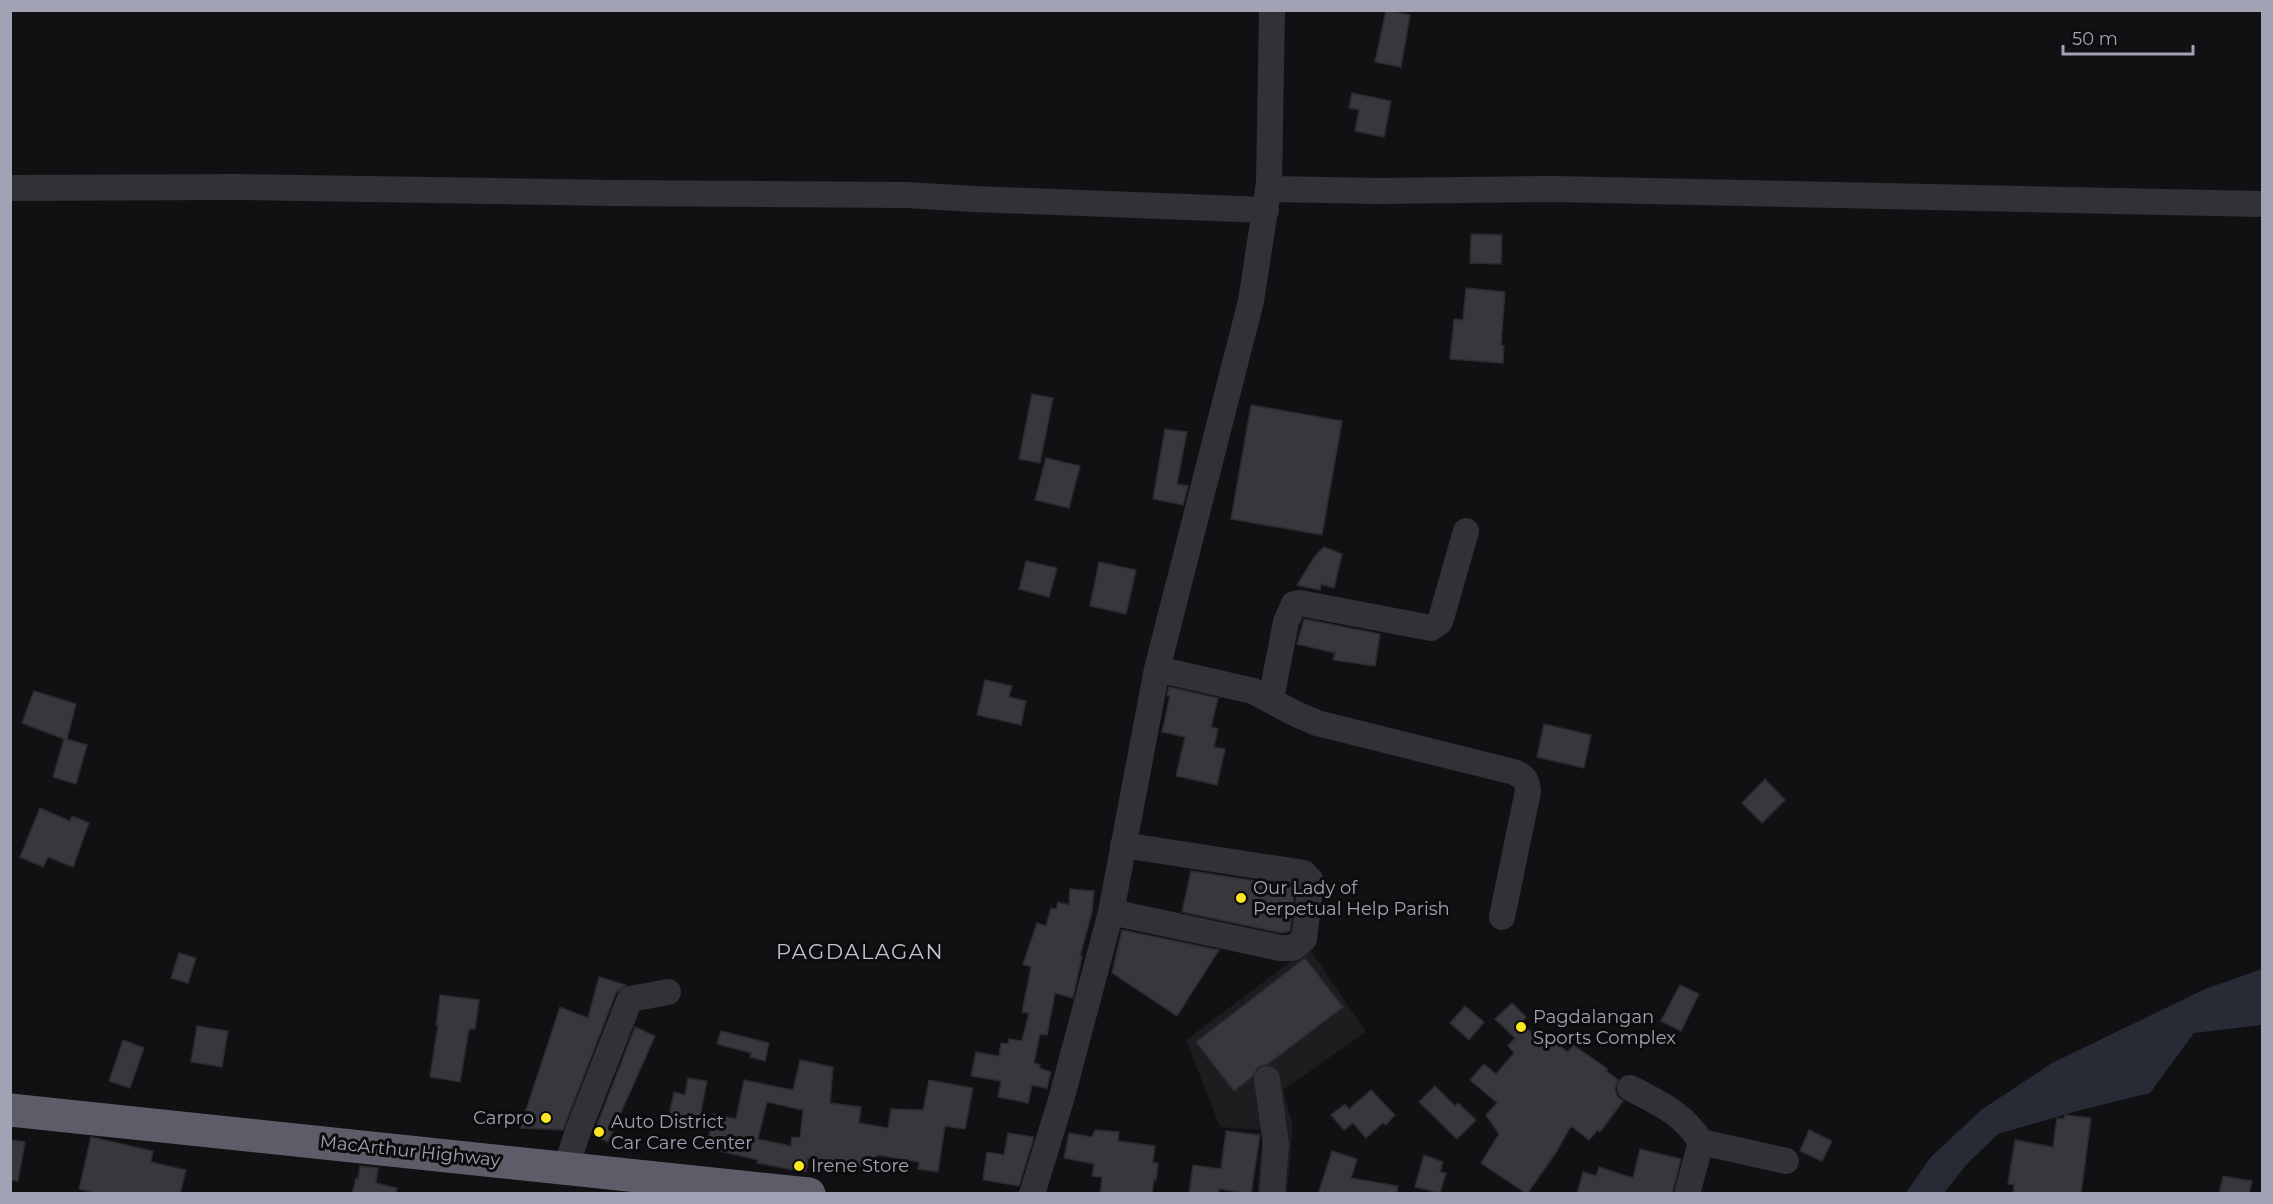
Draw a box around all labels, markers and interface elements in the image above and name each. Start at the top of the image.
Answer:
scale bar [2063,18,2194,56]
text: 50 m [2072,28,2118,50]
place label: Our Lady of Perpetual Help Parish [1253,877,1450,920]
marker: Our Lady of Perpetual Help Parish [1234,891,1248,905]
district label: PAGDALAGAN [776,939,944,964]
place label: Pagdalangan Sports Complex [1533,1006,1676,1049]
marker: Pagdalangan Sports Complex [1514,1020,1528,1034]
place label: Carpro [473,1107,534,1129]
marker: Carpro [539,1111,553,1125]
place label: Auto District Car Care Center [611,1111,752,1154]
marker: Auto District Car Care Center [592,1125,606,1139]
street label: MacArthur Highway [319,1131,501,1171]
place label: Irene Store [811,1155,909,1177]
marker: Irene Store [792,1159,806,1173]

